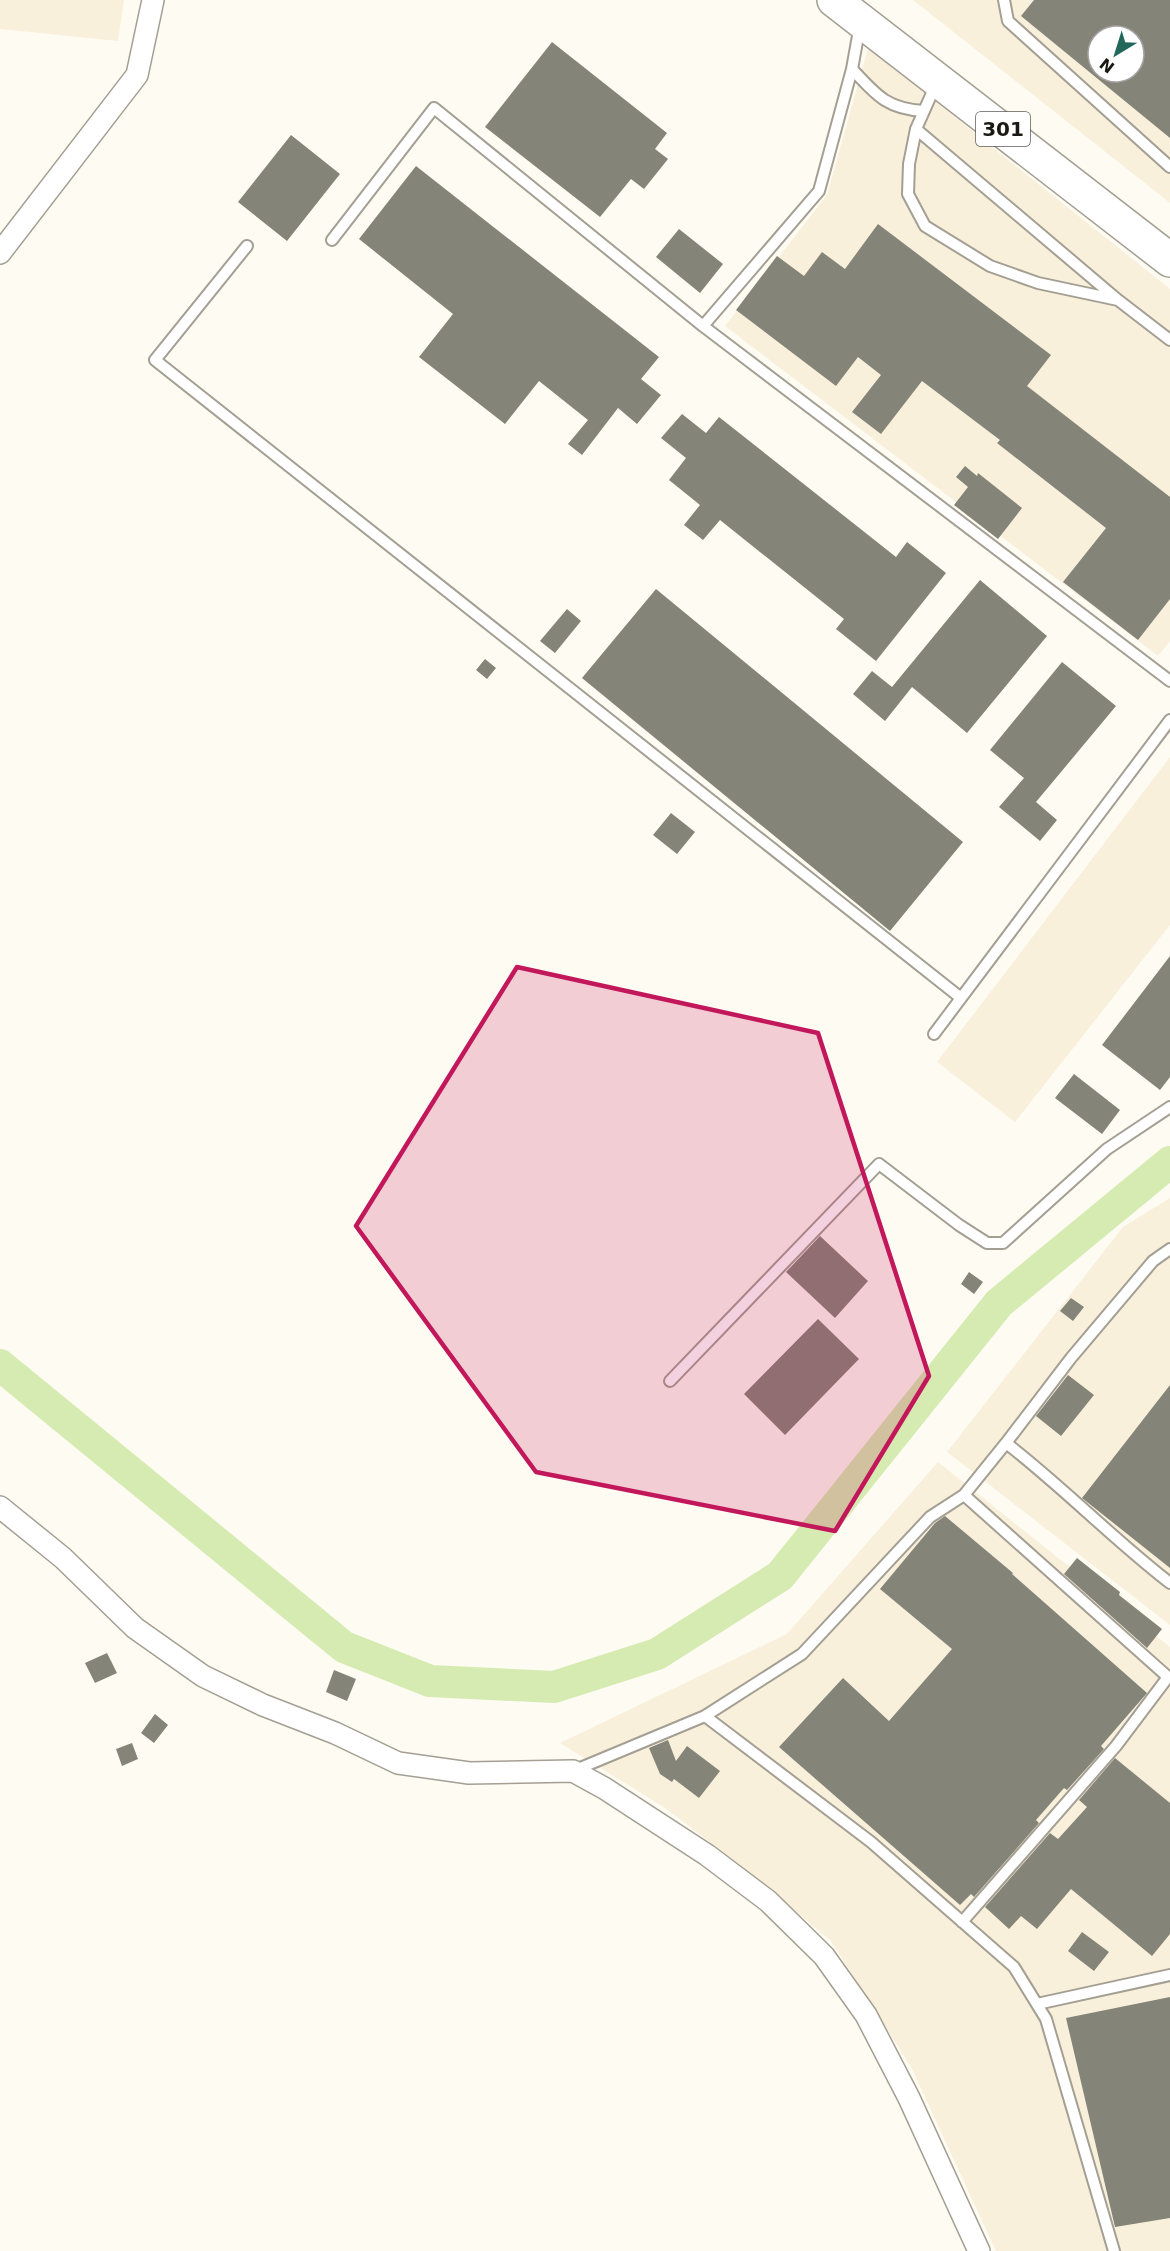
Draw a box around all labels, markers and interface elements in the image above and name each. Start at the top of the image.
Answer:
north arrow [1086,24,1146,84]
text: N [1096,54,1118,77]
road number: 301 [976,112,1030,146]

